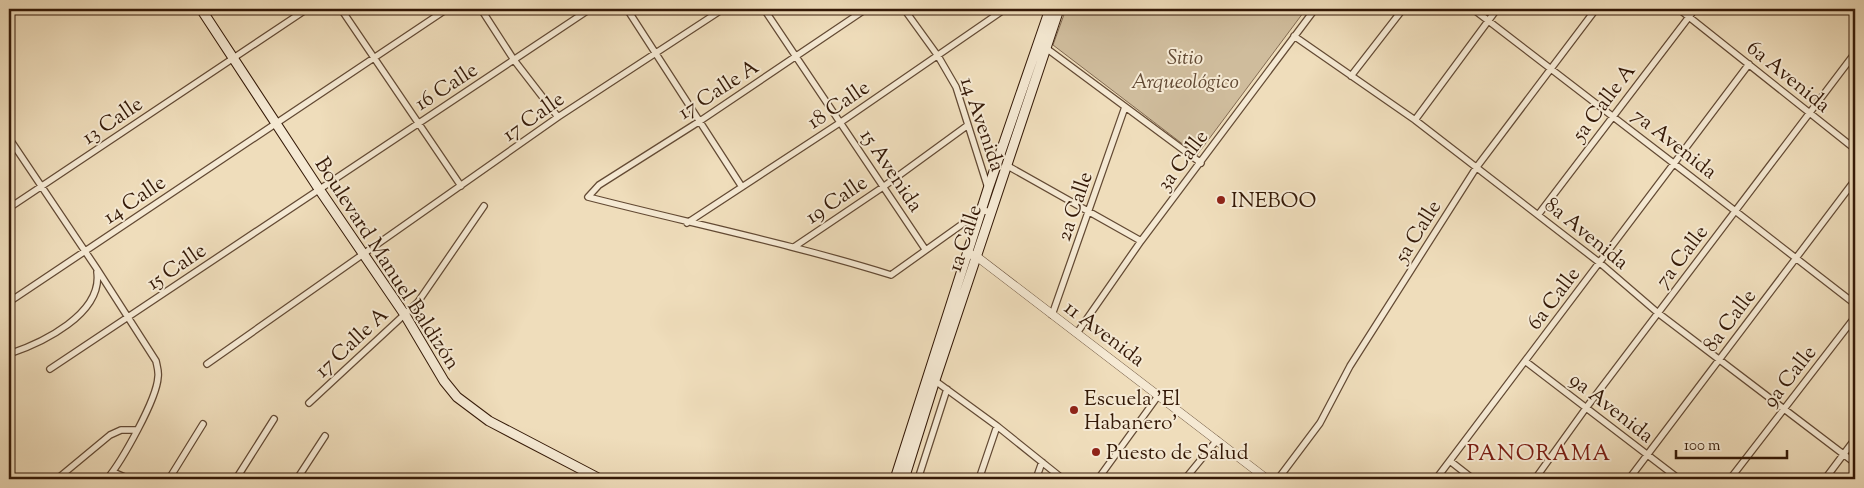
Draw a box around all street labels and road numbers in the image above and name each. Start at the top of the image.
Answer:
street label: 6a Avenida [1739,34,1836,121]
street label: 17 Calle A [673,53,766,128]
street label: 16 Calle [410,56,484,119]
street label: 5a Calle A [1565,58,1644,149]
street label: 14 Avenida [951,73,1011,176]
street label: 18 Calle [802,74,876,138]
street label: 17 Calle [497,85,571,150]
street label: 13 Calle [77,90,150,153]
street label: 7a Avenida [1625,102,1723,188]
street label: 15 Avenida [851,123,929,219]
street label: 3a Calle [1150,124,1217,198]
street label: Boulevard Manuel Baldizón [306,152,466,376]
street label: 2a Calle [1050,168,1102,245]
street label: 14 Calle [98,169,172,233]
street label: 19 Calle [800,169,874,232]
street label: 8a Avenida [1537,191,1634,278]
street label: 5a Calle [1387,195,1450,270]
street label: 1a Calle [941,201,991,276]
street label: 7a Calle [1649,219,1716,295]
street label: 15 Calle [141,237,213,299]
street label: 6a Calle [1521,261,1588,337]
street label: 8a Calle [1697,283,1764,359]
street label: 11 Avenida [1057,294,1151,375]
street label: 17 Calle A [309,301,396,386]
street label: 9a Calle [1757,340,1825,415]
street label: 9a Avenida [1562,366,1660,451]

